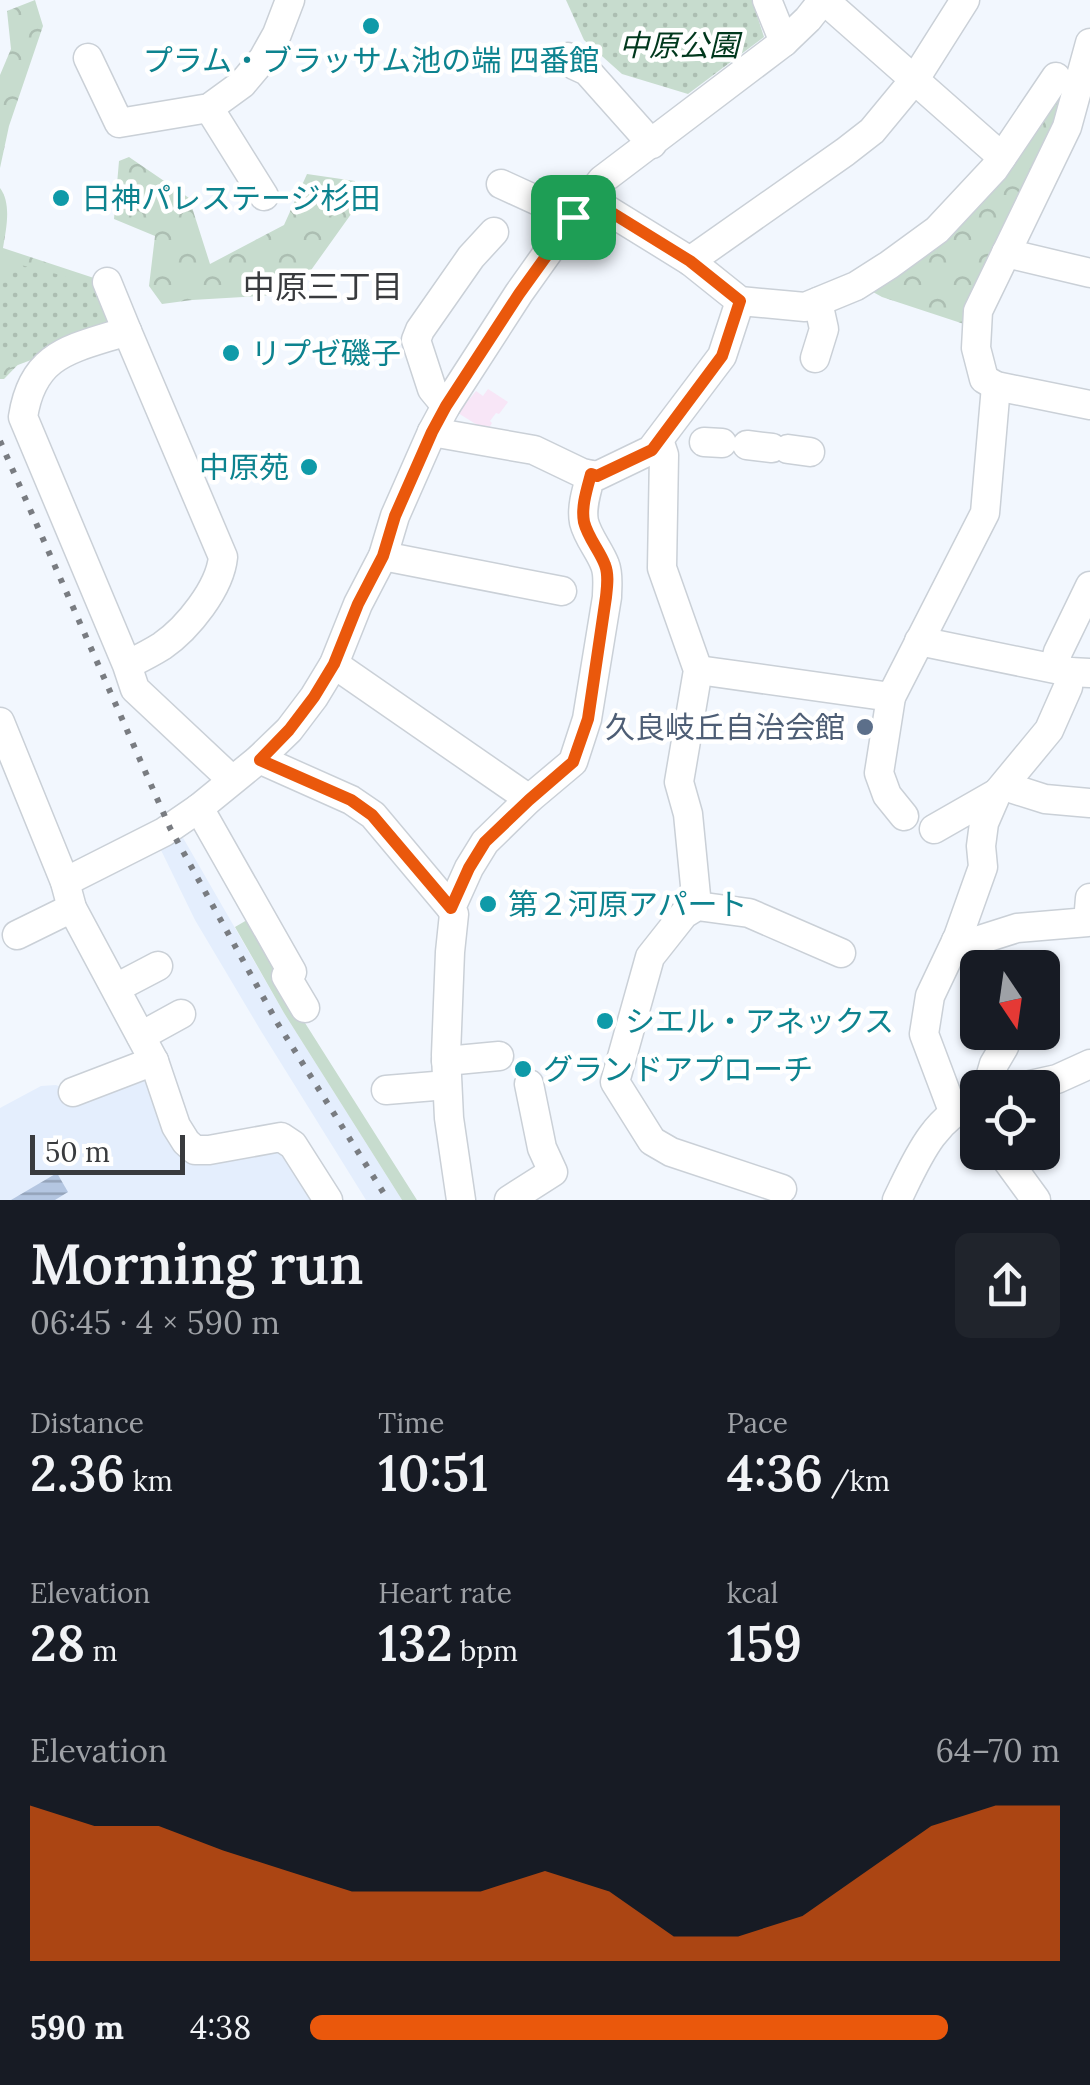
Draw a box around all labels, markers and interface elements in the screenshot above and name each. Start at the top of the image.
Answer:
marker: プラム・ブラッサム池の端 四番館 [360,15,382,37]
park label: 中原公園 [619,26,743,64]
place label: プラム・ブラッサム池の端 四番館 [143,41,599,79]
pin [531,175,616,260]
place label: 日神パレステージ杉田 [81,179,380,217]
marker: 日神パレステージ杉田 [50,187,72,209]
icon: arrive [546,190,601,245]
district label: 中原三丁目 [243,266,403,307]
place label: リプゼ磯子 [251,334,401,372]
marker: リプゼ磯子 [220,342,242,364]
place label: 中原苑 [199,448,289,486]
marker: 中原苑 [298,456,320,478]
place label: 久良岐丘自治会館 [605,708,845,746]
marker: 久良岐丘自治会館 [854,716,876,738]
place label: 第２河原アパート [508,885,747,923]
marker: 第２河原アパート [477,893,499,915]
north arrow [960,950,1060,1050]
map controls [960,950,1060,1170]
place label: シエル・アネックス [625,1002,894,1040]
marker: シエル・アネックス [594,1010,616,1032]
place label: グランドアプローチ [543,1050,813,1088]
marker: グランドアプローチ [512,1058,534,1080]
button: locate [960,1070,1060,1170]
scale bar [30,1130,185,1174]
text: 50 m [45,1134,110,1170]
text: Morning run [30,1229,363,1299]
button: share [955,1233,1060,1338]
text: 06:45 · 4 × 590 m [30,1302,280,1343]
text: Distance [30,1405,144,1441]
text: Time [378,1405,444,1441]
text: Pace [727,1405,788,1441]
text: 2.36 [30,1441,125,1505]
text: 10:51 [378,1441,489,1505]
text: 4:36 [727,1441,823,1505]
text: km [125,1463,173,1499]
text: /km [823,1463,890,1499]
text: Elevation [30,1575,150,1611]
text: Heart rate [378,1575,512,1611]
text: kcal [727,1575,778,1611]
text: 28 [30,1611,85,1675]
text: 132 [378,1611,453,1675]
text: 159 [727,1611,802,1675]
text: m [85,1633,118,1669]
text: bpm [453,1633,518,1669]
text: Elevation [30,1730,167,1771]
text: 64–70 m [936,1730,1060,1771]
text: 590 m [30,2007,124,2048]
text: 4:38 [190,2007,251,2048]

